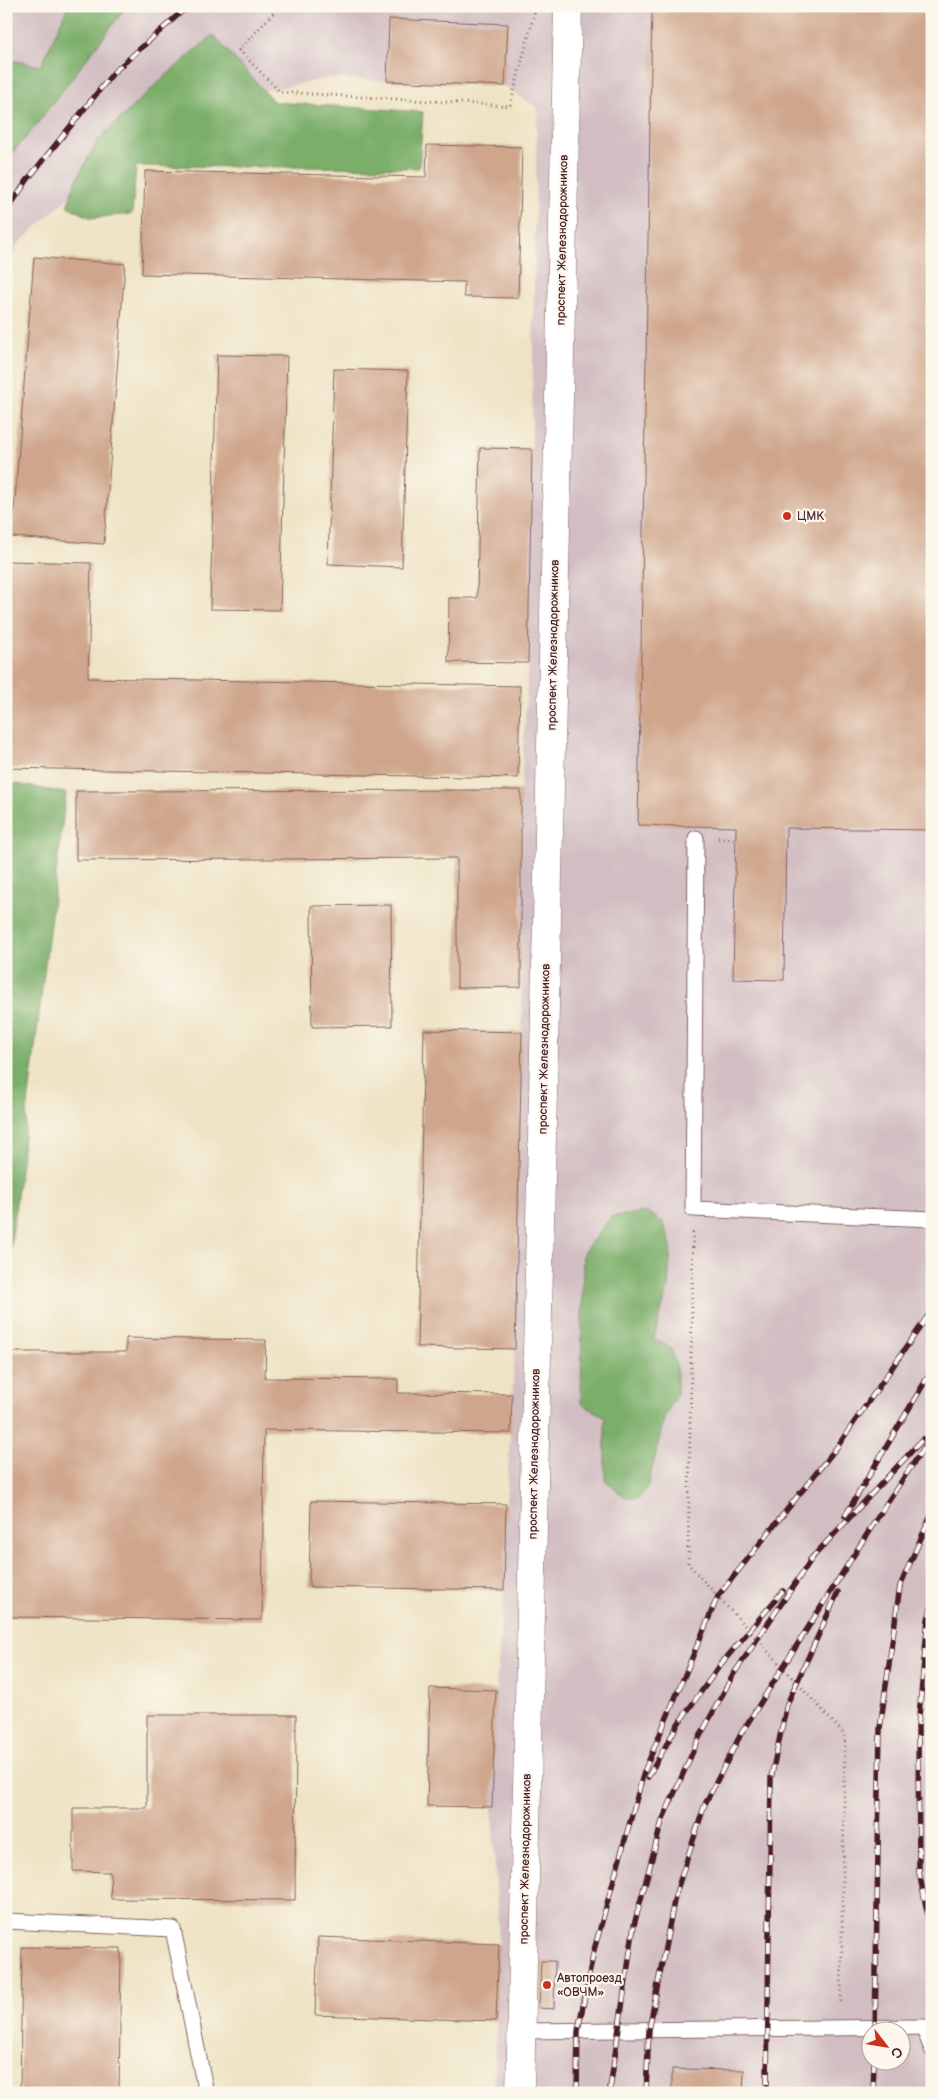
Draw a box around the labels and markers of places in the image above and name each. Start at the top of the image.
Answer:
place label: ЦМК [797,509,824,524]
marker: ЦМК [781,510,793,522]
place label: Автопроезд «ОВЧМ» [556,1971,623,2000]
marker: Автопроезд «ОВЧМ» [541,1979,553,1991]

